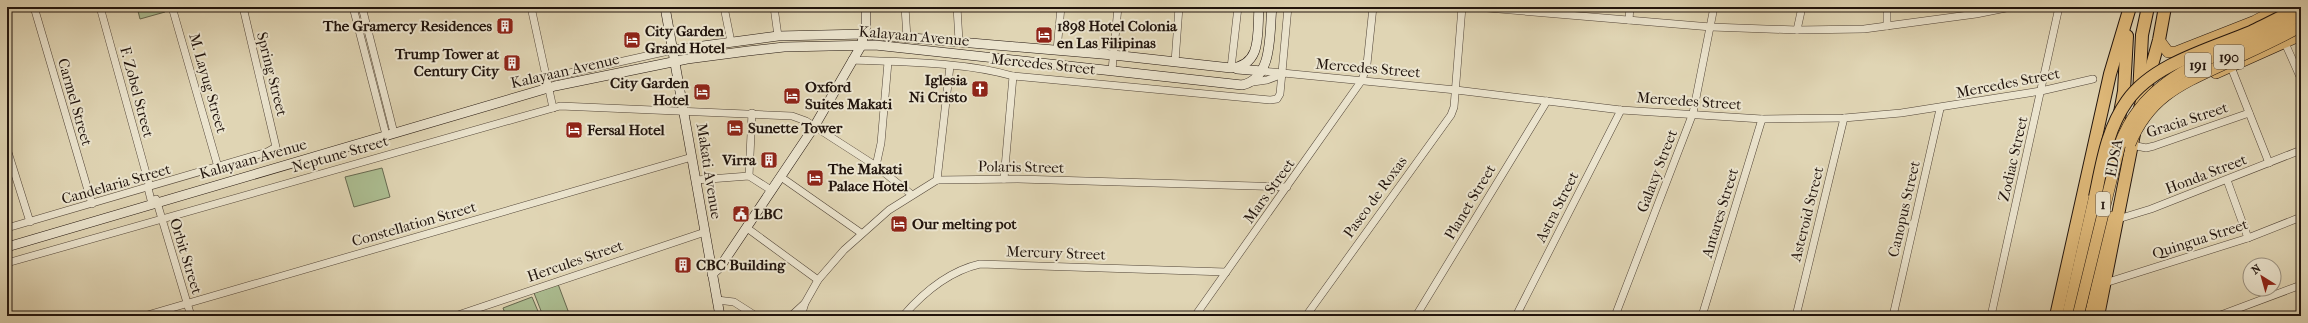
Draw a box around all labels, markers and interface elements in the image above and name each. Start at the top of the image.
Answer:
building icon: The Gramercy Residences [495,16,515,36]
place label: The Gramercy Residences [322,17,492,35]
place label: 1898 Hotel Colonia en Las Filipinas [1057,17,1178,52]
place label: City Garden Grand Hotel [645,22,726,57]
street label: Kalayaan Avenue [858,22,971,50]
hotel icon: 1898 Hotel Colonia en Las Filipinas [1034,25,1054,45]
street label: Spring Street [253,30,291,119]
hotel icon: City Garden Grand Hotel [622,30,642,50]
street label: M. Layug Street [185,31,231,136]
street label: F. Zobel Street [116,45,158,140]
place label: Trump Tower at Century City [394,45,500,80]
road number: 190 [2214,45,2244,69]
street label: Kalayaan Avenue [509,50,622,92]
street label: Mercedes Street [990,50,1097,79]
building icon: Trump Tower at Century City [502,53,522,73]
road number: 191 [2185,53,2211,77]
street label: Mercedes Street [1315,54,1422,82]
street label: Carmel Street [54,56,96,148]
street label: Mercedes Street [1955,64,2062,102]
place label: Iglesia Ni Cristo [909,71,968,106]
place label: City Garden Hotel [610,74,690,109]
place label: Oxford Suites Makati [805,78,893,113]
church icon: Iglesia Ni Cristo [970,79,990,99]
hotel icon: City Garden Hotel [692,82,712,102]
hotel icon: Oxford Suites Makati [782,86,802,106]
street label: Mercedes Street [1636,88,1743,114]
street label: Gracia Street [2144,98,2231,142]
street label: Zodiac Street [1994,114,2032,203]
hotel icon: Sunette Tower [725,118,745,138]
place label: Sunette Tower [748,119,843,137]
hotel icon: Fersal Hotel [564,120,584,140]
place label: Fersal Hotel [586,121,666,139]
street label: Makati Avenue [693,122,726,221]
street label: Galaxy Street [1633,126,1681,215]
street label: Neptune Street [290,131,391,176]
street label: Kalayaan Avenue [197,135,309,183]
street label: EDSA [2102,137,2127,178]
building icon: Virra [759,150,779,170]
street label: Honda Street [2163,150,2250,198]
place label: Virra [721,151,757,169]
street label: Paseo de Roxas [1339,152,1411,241]
street label: Mars Street [1240,155,1299,227]
street label: Polaris Street [978,157,1065,177]
street label: Canopus Street [1884,159,1924,259]
street label: Candelaria Street [59,160,173,208]
place label: The Makati Palace Hotel [827,160,909,195]
street label: Planet Street [1441,161,1500,243]
street label: Asteroid Street [1786,164,1828,264]
street label: Antares Street [1698,165,1742,261]
hotel icon: The Makati Palace Hotel [805,168,825,188]
street label: Astra Street [1531,168,1583,246]
road number: 1 [2096,192,2110,216]
street label: Constellation Street [350,197,479,250]
public building icon: LBC [731,204,751,224]
place label: LBC [754,205,783,223]
hotel icon: Our melting pot [889,214,909,234]
place label: Our melting pot [912,215,1017,233]
street label: Quingua Street [2150,215,2251,263]
street label: Orbit Street [166,216,206,297]
street label: Hercules Street [525,236,626,286]
street label: Mercury Street [1006,242,1107,264]
building icon: CBC Building [673,255,693,275]
place label: CBC Building [696,256,786,274]
north arrow [2242,257,2282,297]
text: N [2249,261,2264,277]

